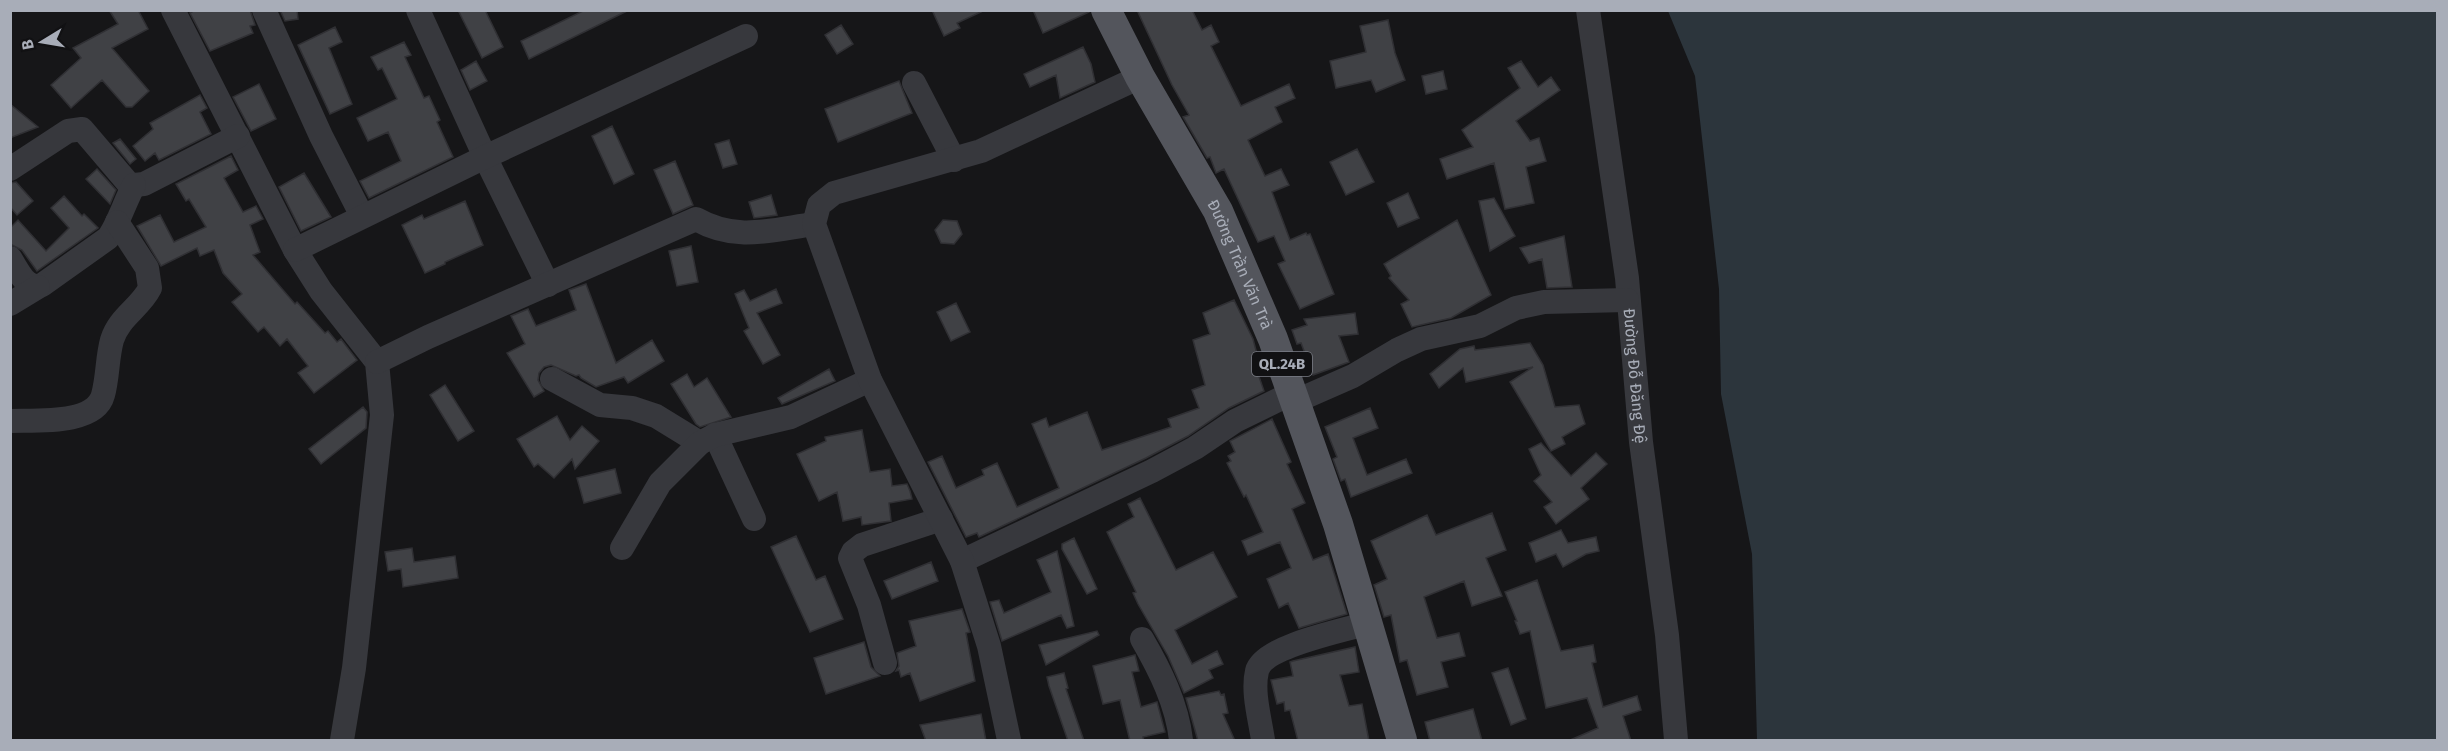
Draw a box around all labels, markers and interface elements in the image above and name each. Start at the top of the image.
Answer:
north arrow [12,12,72,72]
text: B [17,38,38,51]
street label: Đường Trần Văn Trà [1203,196,1277,332]
street label: Đường Đỗ Đăng Đệ [1620,307,1650,444]
road number: QL.24B [1252,352,1312,376]

